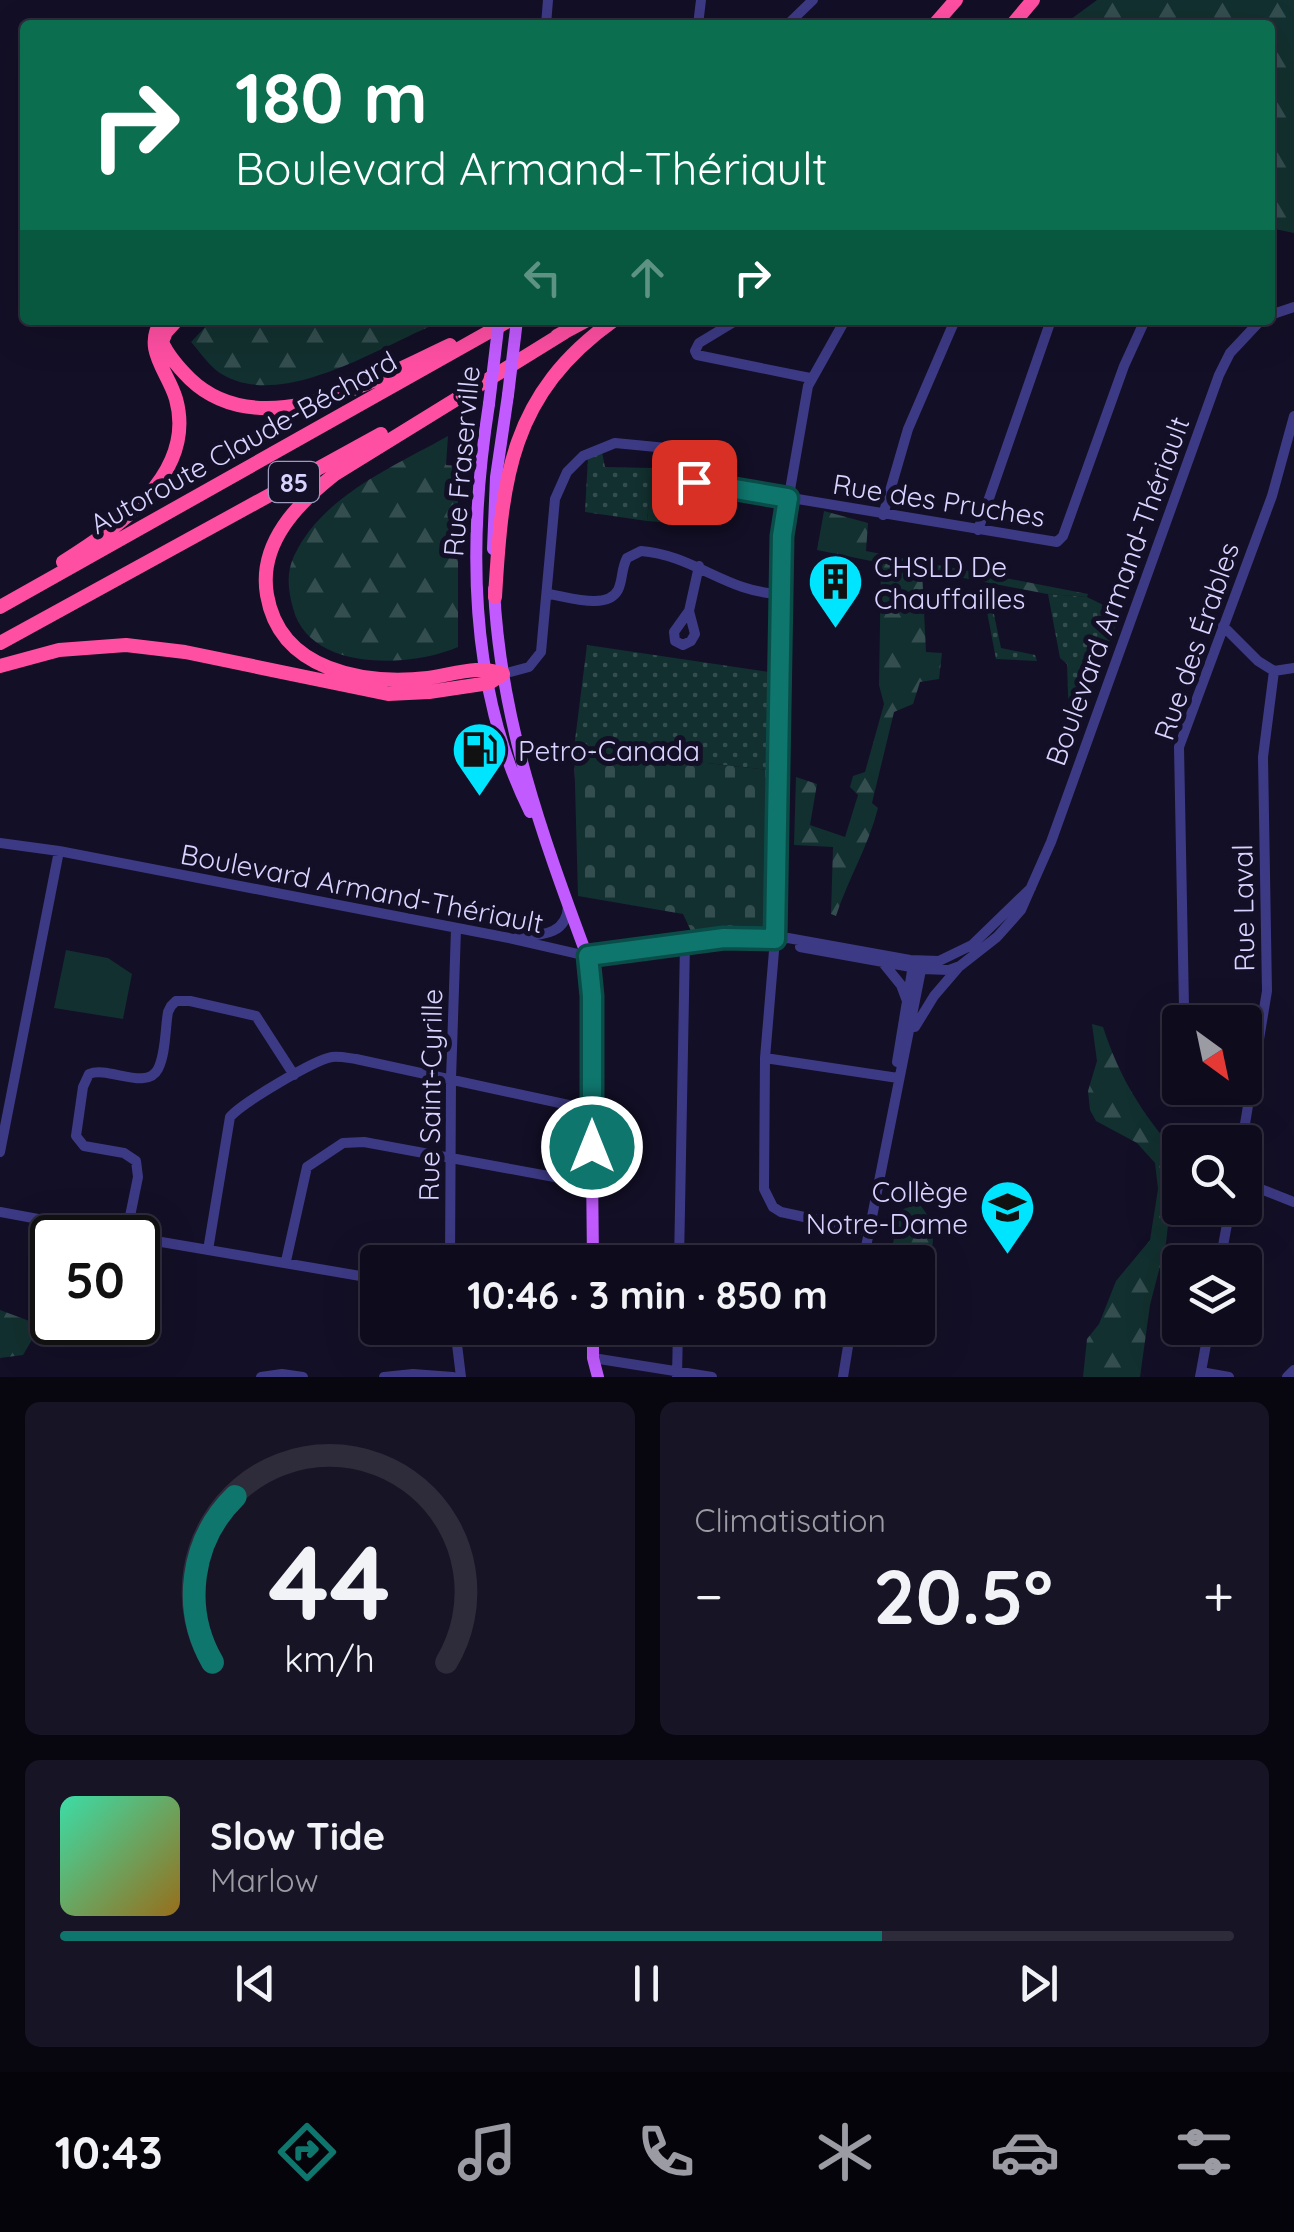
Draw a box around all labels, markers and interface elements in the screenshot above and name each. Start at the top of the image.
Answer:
text: 180 m [235,53,428,141]
icon: right [70,60,200,190]
text: Boulevard Armand-Thériault [235,140,828,196]
icon: left [515,250,570,305]
icon: ahead [620,250,675,305]
icon: right [725,250,780,305]
street label: Autoroute Claude-Béchard [83,343,403,541]
street label: Rue Fraserville [435,364,487,558]
street label: Boulevard Armand-Thériault [1037,412,1197,770]
pin [652,440,737,525]
icon: arrive [667,455,722,510]
road number: 85 [269,462,319,502]
street label: Rue des Pruches [830,466,1048,534]
street label: Rue des Érables [1146,538,1246,744]
place label: CHSLD De Chauffailles [874,549,1025,616]
building icon: CHSLD De Chauffailles [805,552,865,631]
fuel station icon: Petro-Canada [449,720,509,799]
place label: Petro-Canada [518,733,700,768]
street label: Boulevard Armand-Thériault [178,836,546,940]
street label: Rue Laval [1224,844,1262,972]
street label: Rue Saint-Cyrille [411,988,449,1202]
north arrow [1162,1005,1262,1105]
map controls [1162,1005,1262,1345]
position arrow [540,1095,644,1199]
button: search [1162,1125,1262,1225]
place label: Collège Notre-Dame [806,1174,968,1241]
school or university icon: Collège Notre-Dame [977,1177,1037,1256]
speed limit sign: 50 [30,1215,160,1345]
button: layers [1162,1245,1262,1345]
text: 10:46 · 3 min · 850 m [467,1271,828,1319]
text: Climatisation [695,1500,886,1540]
text: 44 [269,1516,391,1646]
text: 20.5° [873,1549,1053,1643]
text: − [695,1561,723,1630]
text: + [1203,1561,1234,1630]
text: km/h [284,1636,375,1681]
text: Slow Tide [210,1812,385,1860]
text: Marlow [210,1860,319,1900]
icon: previous [228,1956,283,2011]
icon: pause [619,1956,674,2011]
icon: next [1011,1956,1066,2011]
icon: directions [272,2117,342,2187]
icon: music [452,2117,522,2187]
icon: phone [631,2117,701,2187]
icon: climate [810,2117,880,2187]
icon: car [990,2117,1060,2187]
icon: filters [1169,2117,1239,2187]
text: 10:43 [55,2124,163,2180]

